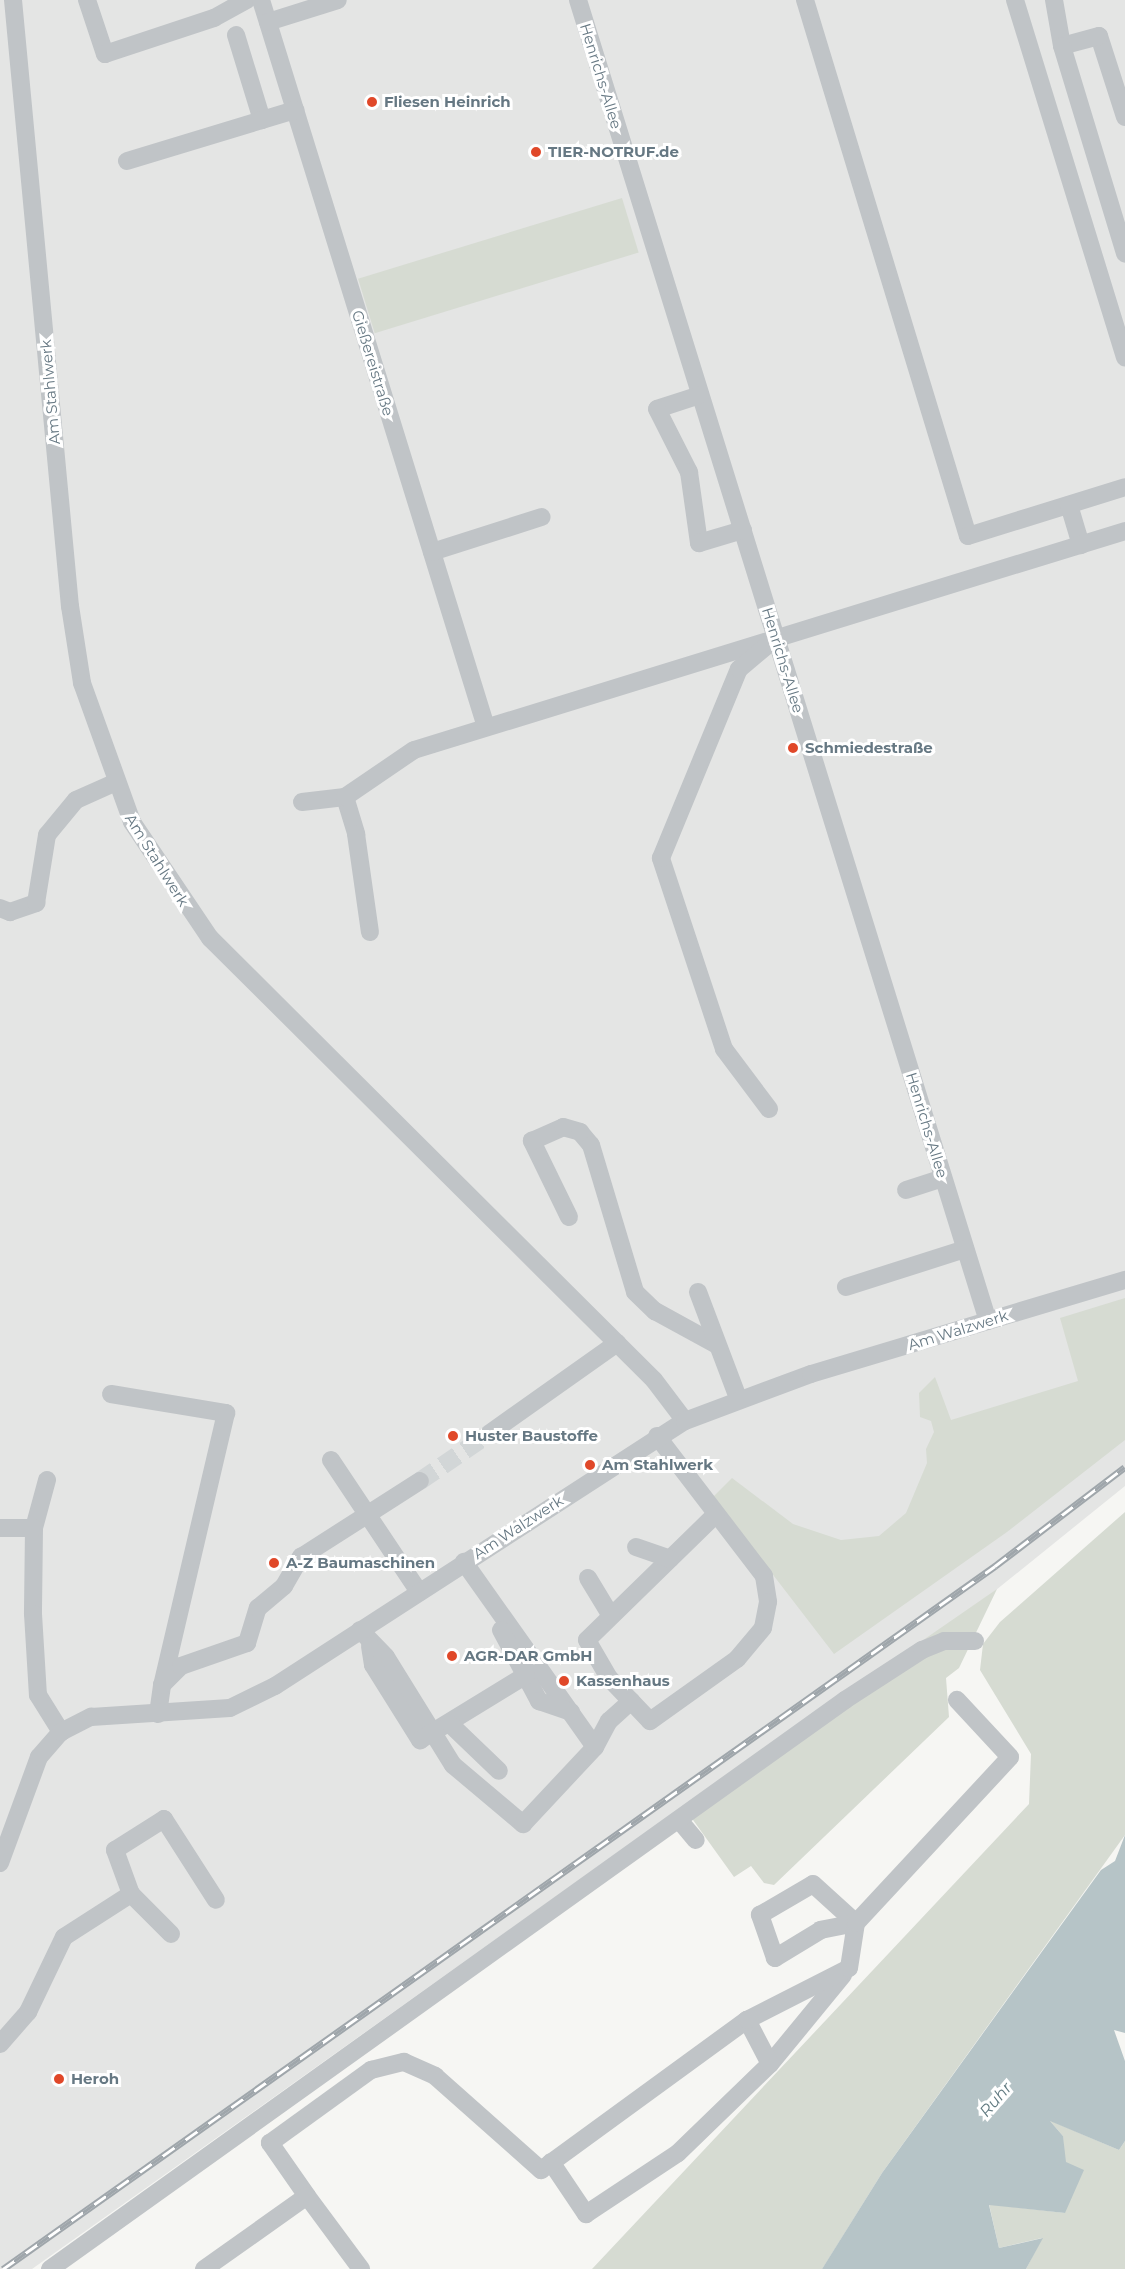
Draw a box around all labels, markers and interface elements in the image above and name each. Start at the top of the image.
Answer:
street label: Henrichs-Allee [576,21,626,131]
place label: Fliesen Heinrich [384,93,511,111]
marker: Fliesen Heinrich [365,95,379,109]
place label: TIER-NOTRUF.de [548,143,679,161]
marker: TIER-NOTRUF.de [529,145,543,159]
street label: Gießereistraße [348,308,398,418]
street label: Am Stahlwerk [36,339,64,445]
street label: Henrichs-Allee [758,605,808,715]
place label: Schmiedestraße [805,739,933,757]
marker: Schmiedestraße [786,741,800,755]
street label: Am Stahlwerk [121,810,193,910]
street label: Henrichs-Allee [902,1070,952,1180]
street label: Am Walzwerk [906,1306,1010,1354]
place label: Huster Baustoffe [465,1427,598,1445]
marker: Huster Baustoffe [446,1429,460,1443]
place label: Am Stahlwerk [602,1456,713,1474]
marker: Am Stahlwerk [583,1458,597,1472]
street label: Am Walzwerk [470,1491,566,1563]
place label: A-Z Baumaschinen [286,1554,435,1572]
marker: A-Z Baumaschinen [267,1556,281,1570]
place label: AGR-DAR GmbH [464,1647,592,1665]
marker: AGR-DAR GmbH [445,1649,459,1663]
place label: Kassenhaus [576,1672,670,1690]
marker: Kassenhaus [557,1674,571,1688]
place label: Heroh [71,2070,119,2088]
marker: Heroh [52,2072,66,2086]
water label: Ruhr [976,2079,1016,2121]

